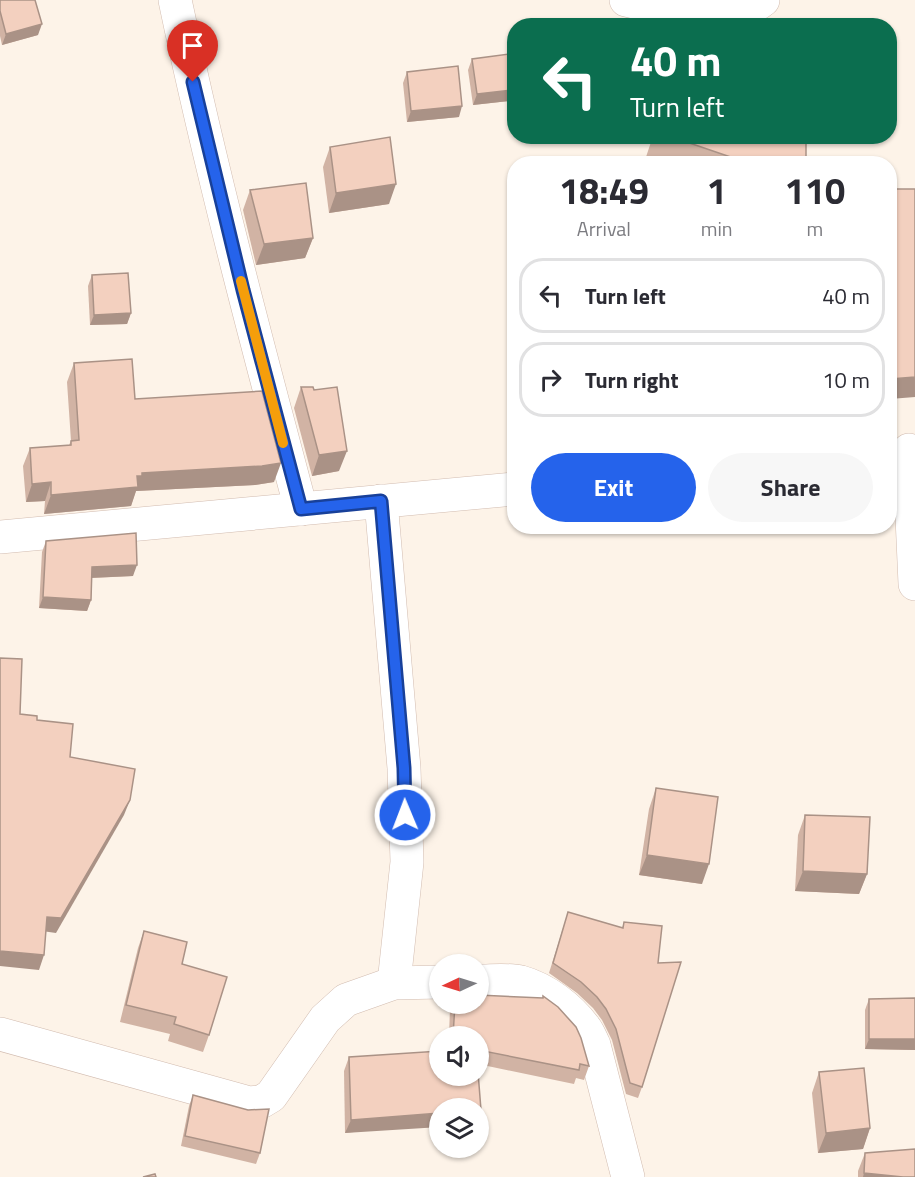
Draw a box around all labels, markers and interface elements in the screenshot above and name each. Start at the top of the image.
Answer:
pin [167,20,218,82]
text: 40 m [630,28,722,92]
icon: arrive [176,29,209,62]
icon: left [531,42,609,120]
text: Turn left [630,86,724,127]
text: 18:49 [559,163,649,218]
text: 1 [707,163,727,218]
text: 110 [785,163,845,218]
text: Arrival [577,213,631,244]
text: min [701,213,733,244]
text: m [806,213,823,244]
icon: left [534,279,567,312]
text: Turn left [585,279,666,313]
text: 40 m [822,279,870,313]
icon: right [534,363,567,396]
text: Turn right [585,363,679,397]
text: 10 m [822,363,870,397]
button: Exit [531,453,696,522]
button: Share [708,453,873,522]
position arrow [373,783,437,847]
north arrow [429,954,489,1014]
map controls [429,954,489,1158]
button: sound [429,1026,489,1086]
button: layers [429,1098,489,1158]

